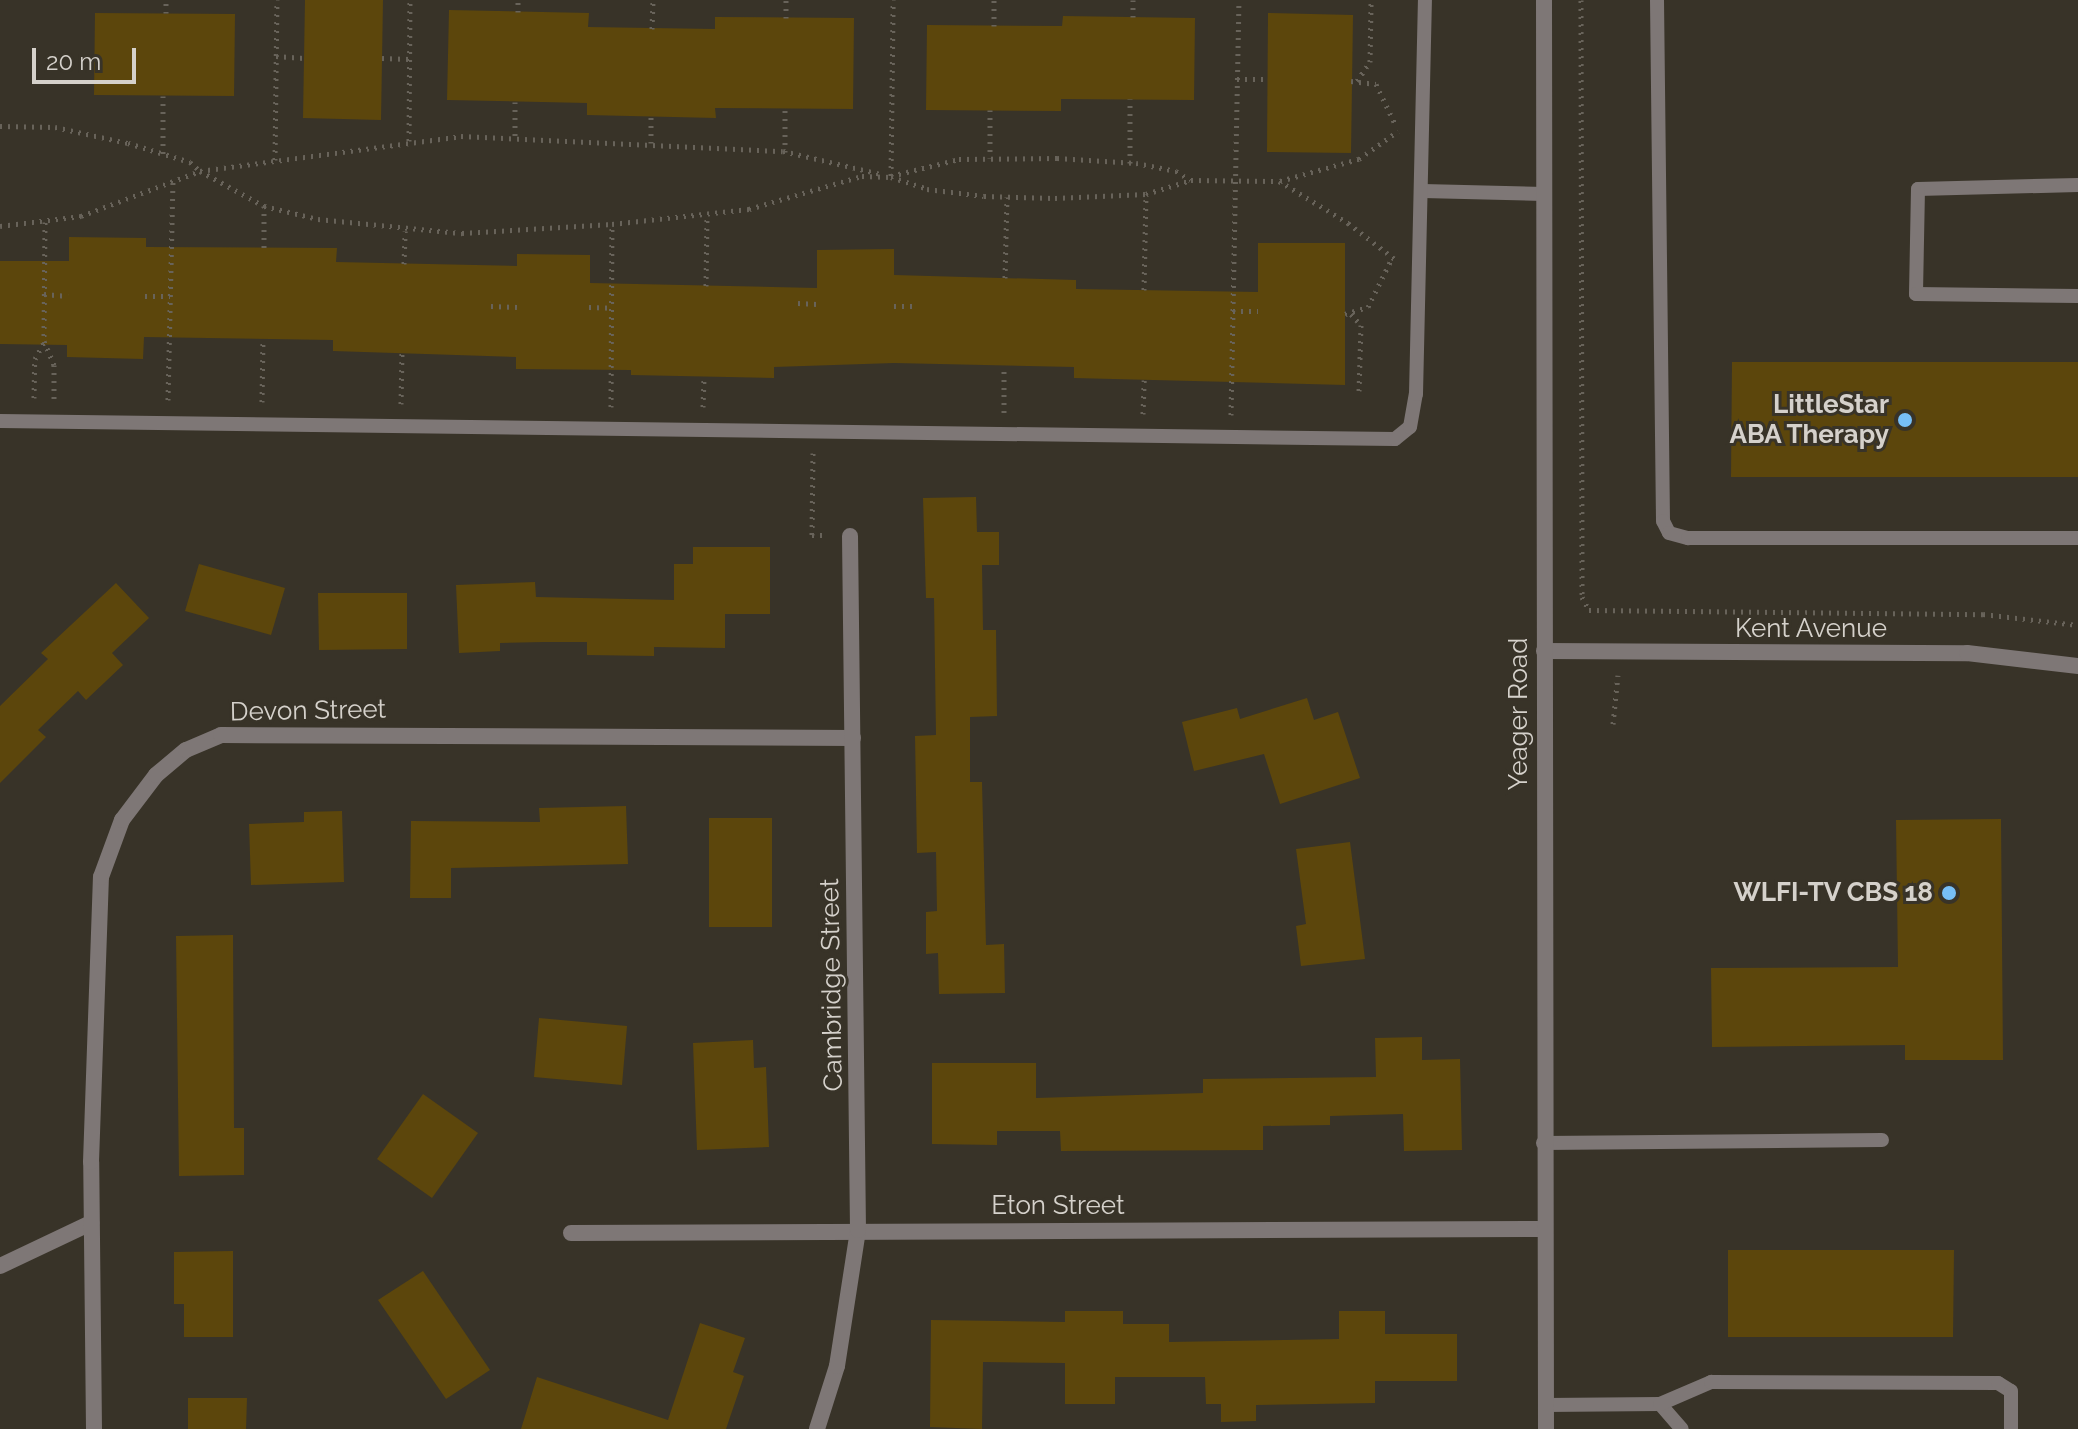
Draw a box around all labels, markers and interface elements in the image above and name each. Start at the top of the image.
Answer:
scale bar [36,32,140,82]
text: 20 m [46,47,101,76]
place label: LittleStar ABA Therapy [1728,389,1889,450]
marker: LittleStar ABA Therapy [1896,411,1914,429]
street label: Kent Avenue [1735,613,1887,645]
street label: Yeager Road [1503,637,1535,791]
street label: Devon Street [230,694,386,728]
place label: WLFI-TV CBS 18 [1733,877,1933,909]
street label: Cambridge Street [815,878,849,1092]
marker: WLFI-TV CBS 18 [1940,884,1958,902]
street label: Eton Street [991,1190,1125,1222]

